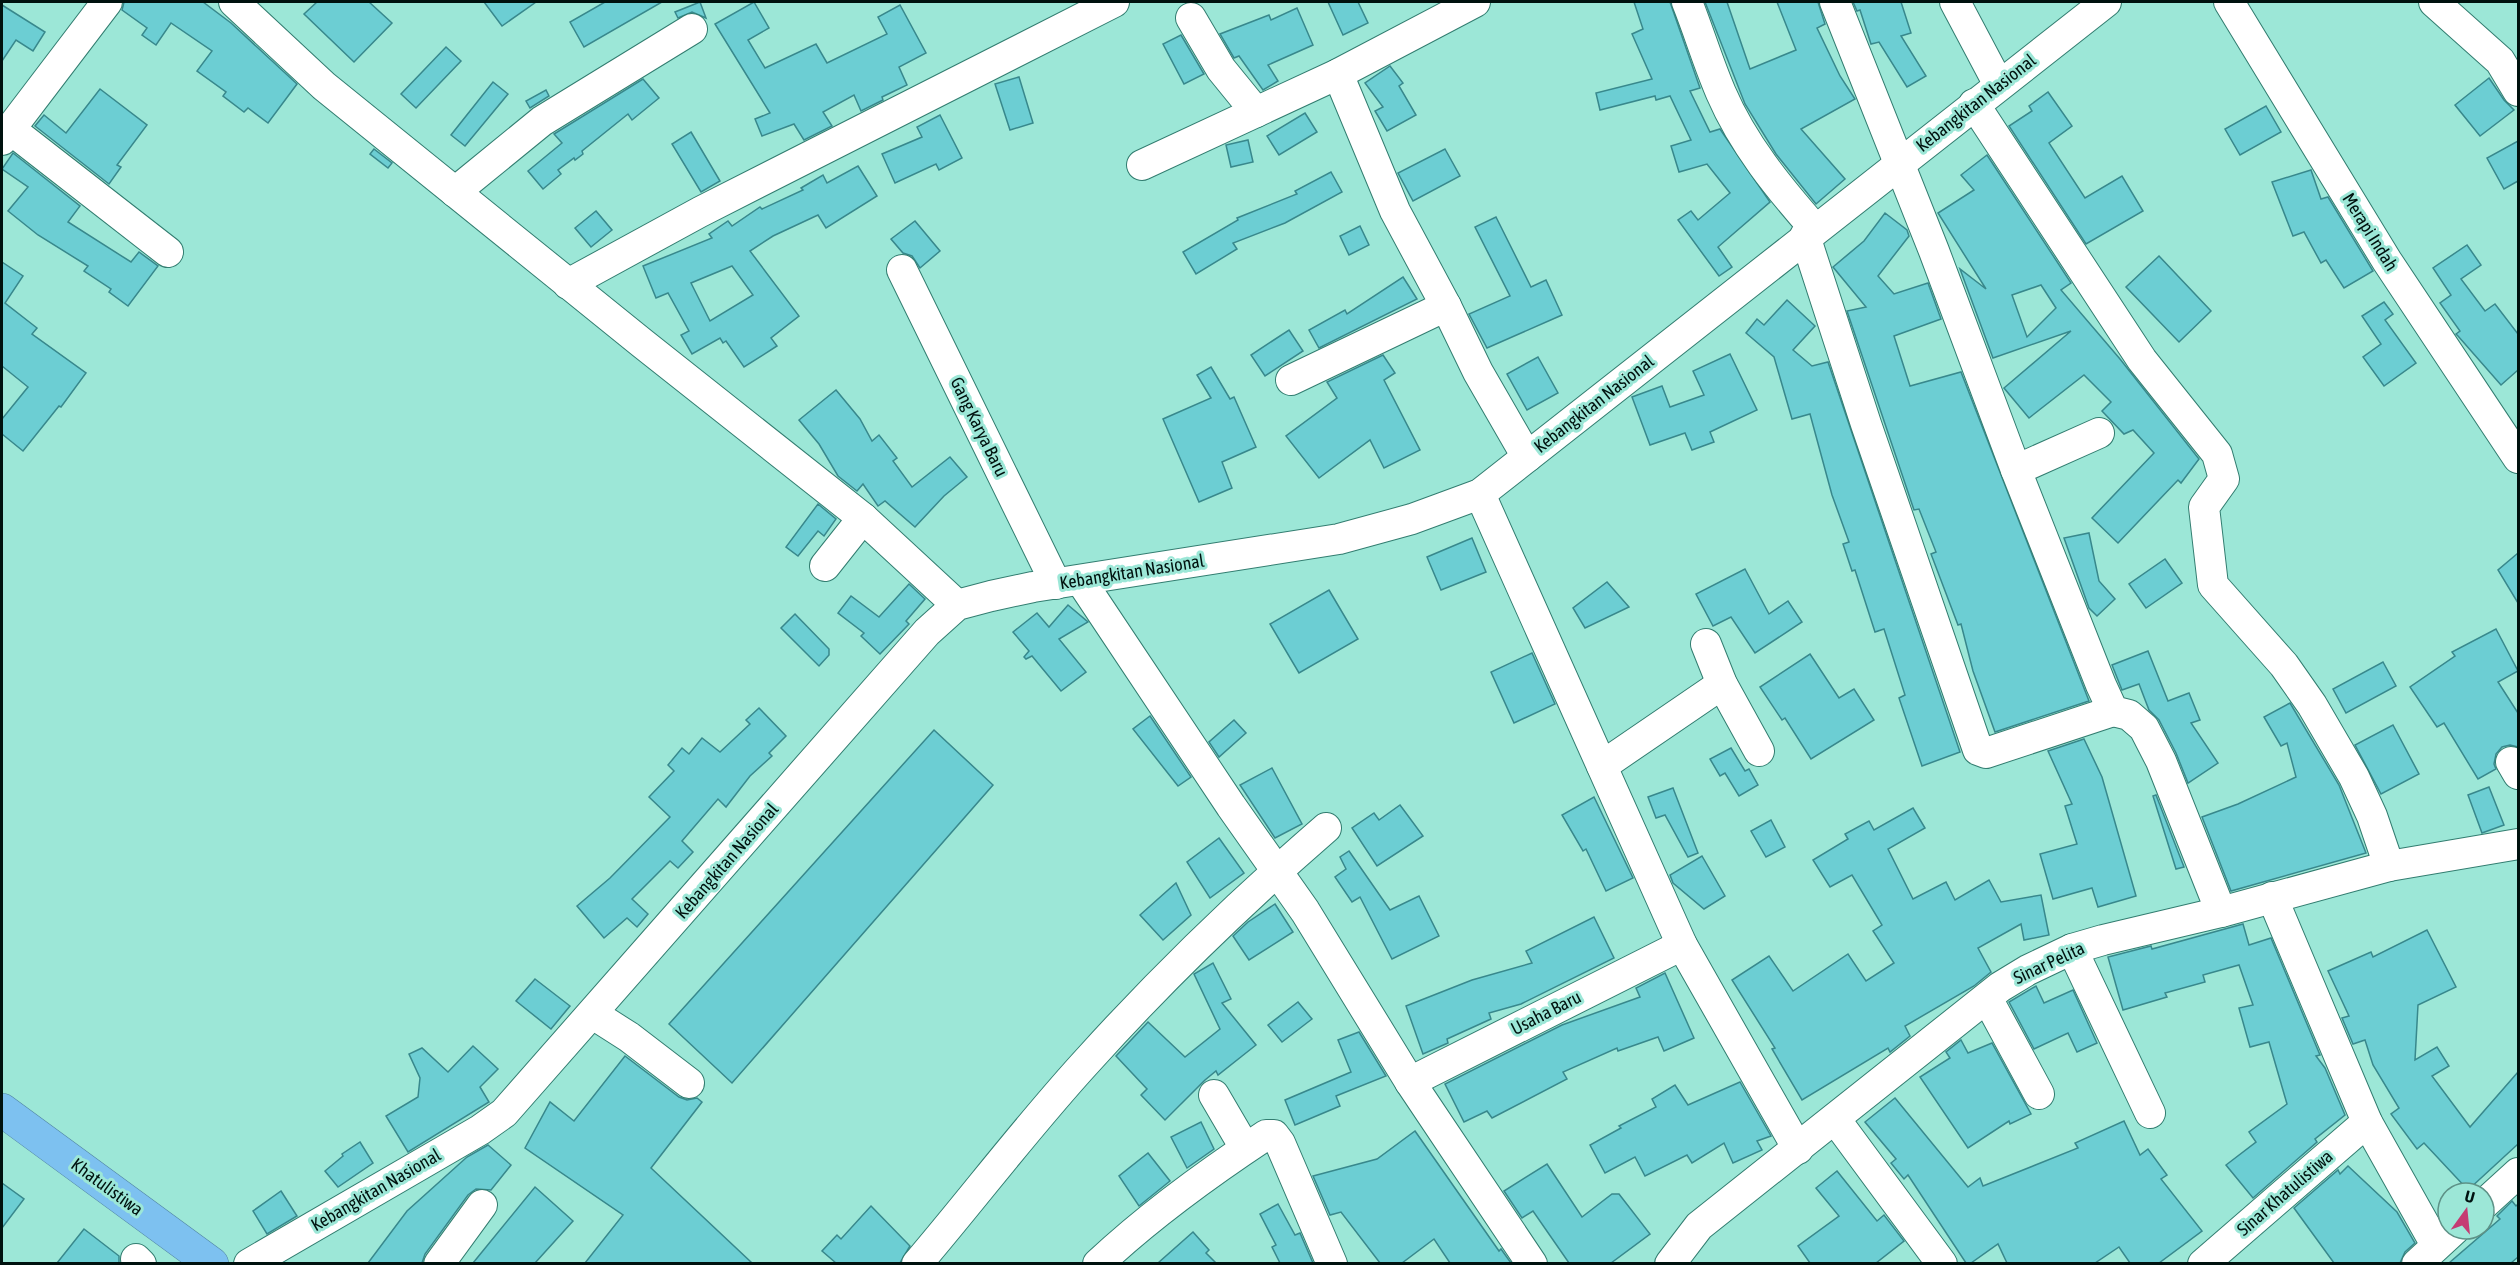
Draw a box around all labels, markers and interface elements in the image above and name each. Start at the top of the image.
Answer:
street label: Kebangkitan Nasional [1912,49,2040,156]
street label: Merapi Indah [2338,189,2403,274]
street label: Kebangkitan Nasional [1530,350,1658,457]
street label: Gang Karya Baru [946,374,1013,480]
street label: Kebangkitan Nasional [1058,550,1206,593]
street label: Kebangkitan Nasional [671,798,783,923]
street label: Sinar Pelita [2010,937,2088,988]
street label: Usaha Baru [1507,986,1584,1039]
street label: Kebangkitan Nasional [307,1144,444,1235]
street label: Sinar Khatulistiwa [2233,1145,2337,1240]
street label: Khatulistiwa [67,1154,147,1220]
north arrow [2436,1181,2496,1241]
text: U [2463,1187,2477,1206]

